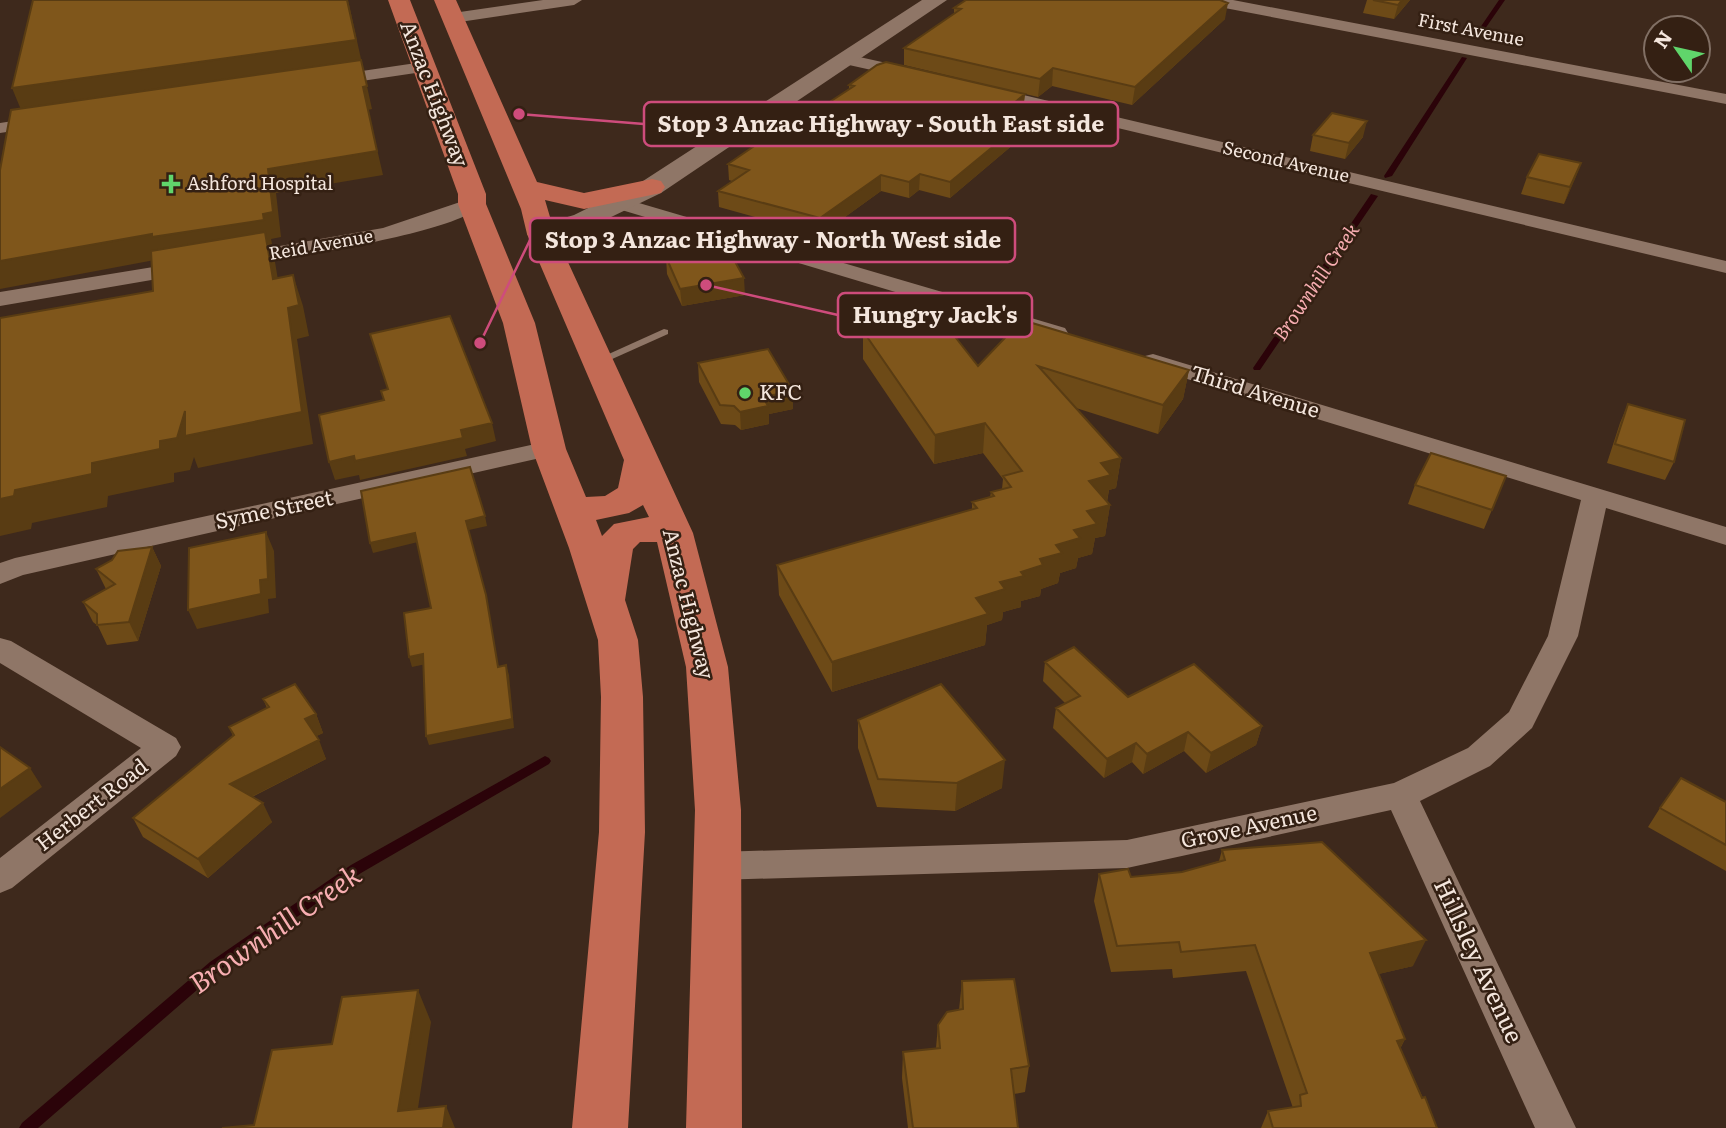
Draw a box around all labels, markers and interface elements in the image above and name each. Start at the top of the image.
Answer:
street label: First Avenue [1416,5,1527,52]
north arrow [1642,14,1712,84]
street label: Anzac Highway [394,15,479,172]
text: N [1646,24,1678,53]
callout: Stop 3 Anzac Highway - South East side [644,102,1118,146]
text: Stop 3 Anzac Highway - South East side [658,105,1104,139]
street label: Second Avenue [1220,133,1352,188]
place label: Ashford Hospital [187,169,333,196]
marker: Ashford Hospital [161,174,181,194]
water label: Brownhill Creek [1265,216,1365,346]
callout: Stop 3 Anzac Highway - North West side [530,218,1015,262]
street label: Reid Avenue [266,221,375,266]
text: Stop 3 Anzac Highway - North West side [545,221,1001,255]
callout: Hungry Jack's [838,293,1032,337]
text: Hungry Jack's [852,296,1018,330]
street label: Third Avenue [1187,355,1324,424]
place label: KFC [759,375,802,406]
marker: KFC [737,385,753,401]
street label: Syme Street [212,480,336,535]
street label: Anzac Highway [657,525,724,683]
street label: Herbert Road [28,749,153,857]
street label: Grove Avenue [1178,795,1319,854]
water label: Brownhill Creek [179,852,369,1002]
street label: Hillsley Avenue [1427,872,1534,1048]

